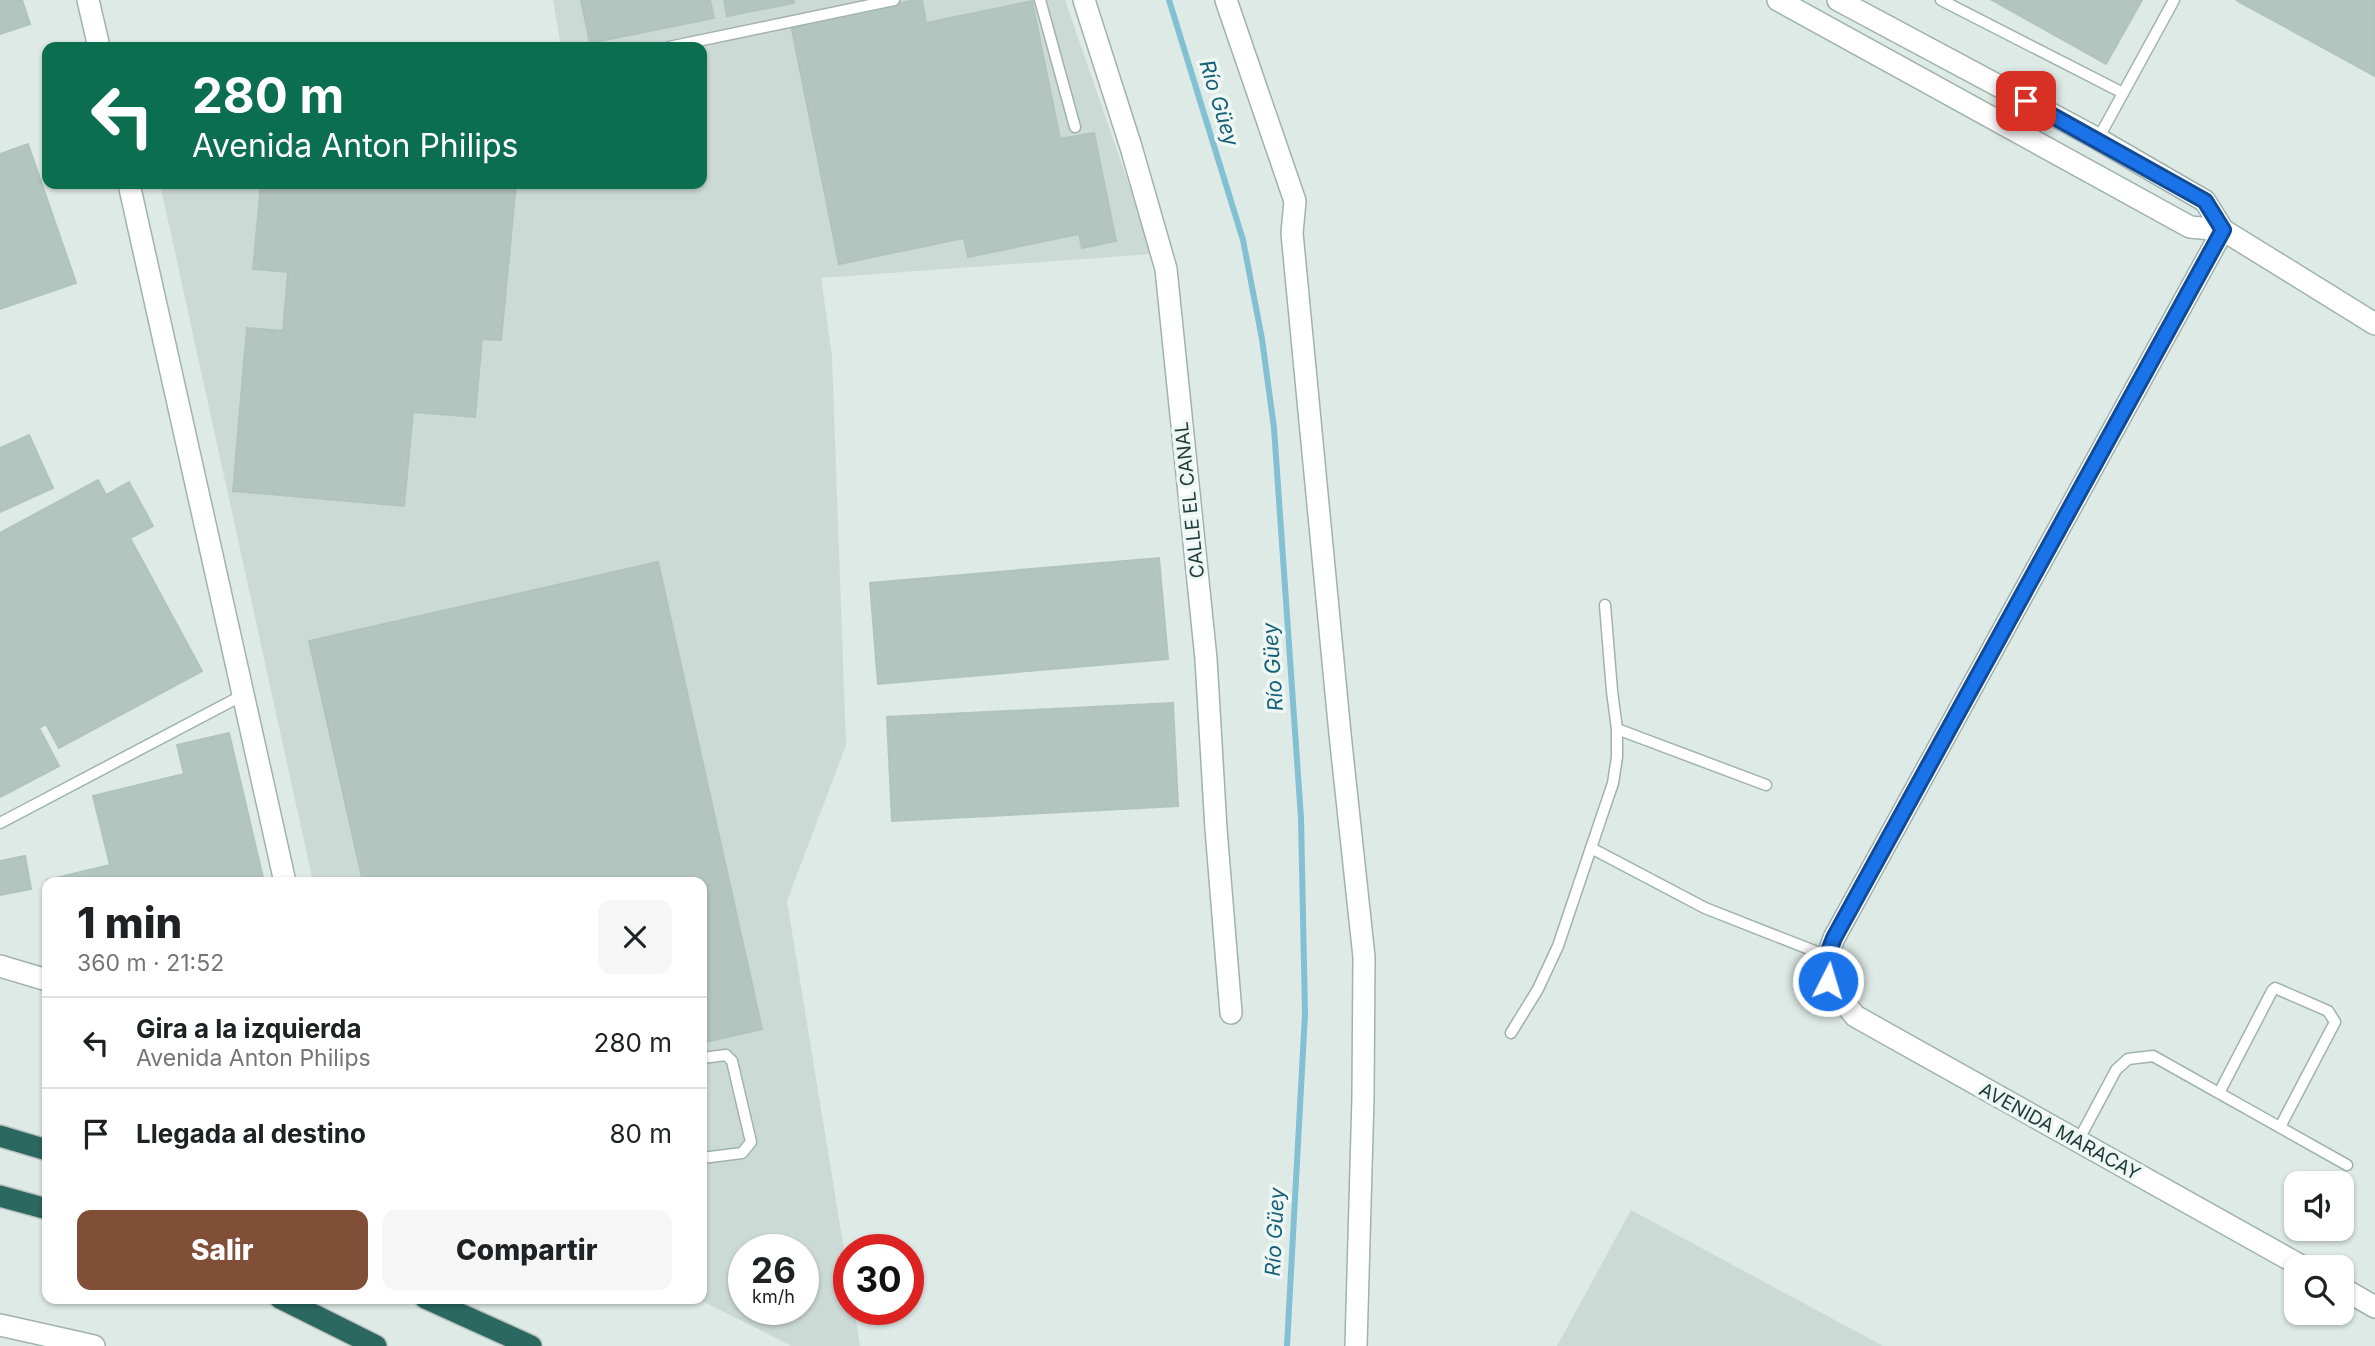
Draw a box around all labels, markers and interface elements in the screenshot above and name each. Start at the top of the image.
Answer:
water label: Río Güey [1195,57,1245,150]
text: 280 m [192,66,344,125]
icon: left [77,70,168,161]
pin [1996,71,2056,131]
icon: arrive [2007,82,2045,120]
text: Avenida Anton Philips [192,126,518,165]
street label: CALLE EL CANAL [1170,421,1209,579]
water label: Río Güey [1257,621,1288,712]
text: 1 min [77,897,182,948]
button: close [598,900,672,974]
position arrow [1791,944,1865,1018]
text: 360 m · 21:52 [77,949,224,977]
text: Gira a la izquierda [136,1013,362,1044]
icon: left [77,1024,115,1062]
text: 280 m [594,1027,672,1058]
text: Avenida Anton Philips [136,1044,371,1072]
street label: AVENIDA MARACAY [1975,1078,2144,1185]
icon: arrive [77,1115,115,1153]
text: Llegada al destino [136,1118,366,1149]
text: 80 m [609,1118,672,1149]
map controls [2284,1171,2354,1325]
button: sound [2284,1171,2354,1241]
water label: Río Güey [1260,1186,1289,1277]
button: Salir [77,1210,368,1290]
button: Compartir [382,1210,672,1290]
speed limit sign: 30 [833,1234,924,1325]
text: 26 [751,1249,796,1291]
button: search [2284,1255,2354,1325]
text: km/h [752,1286,795,1307]

